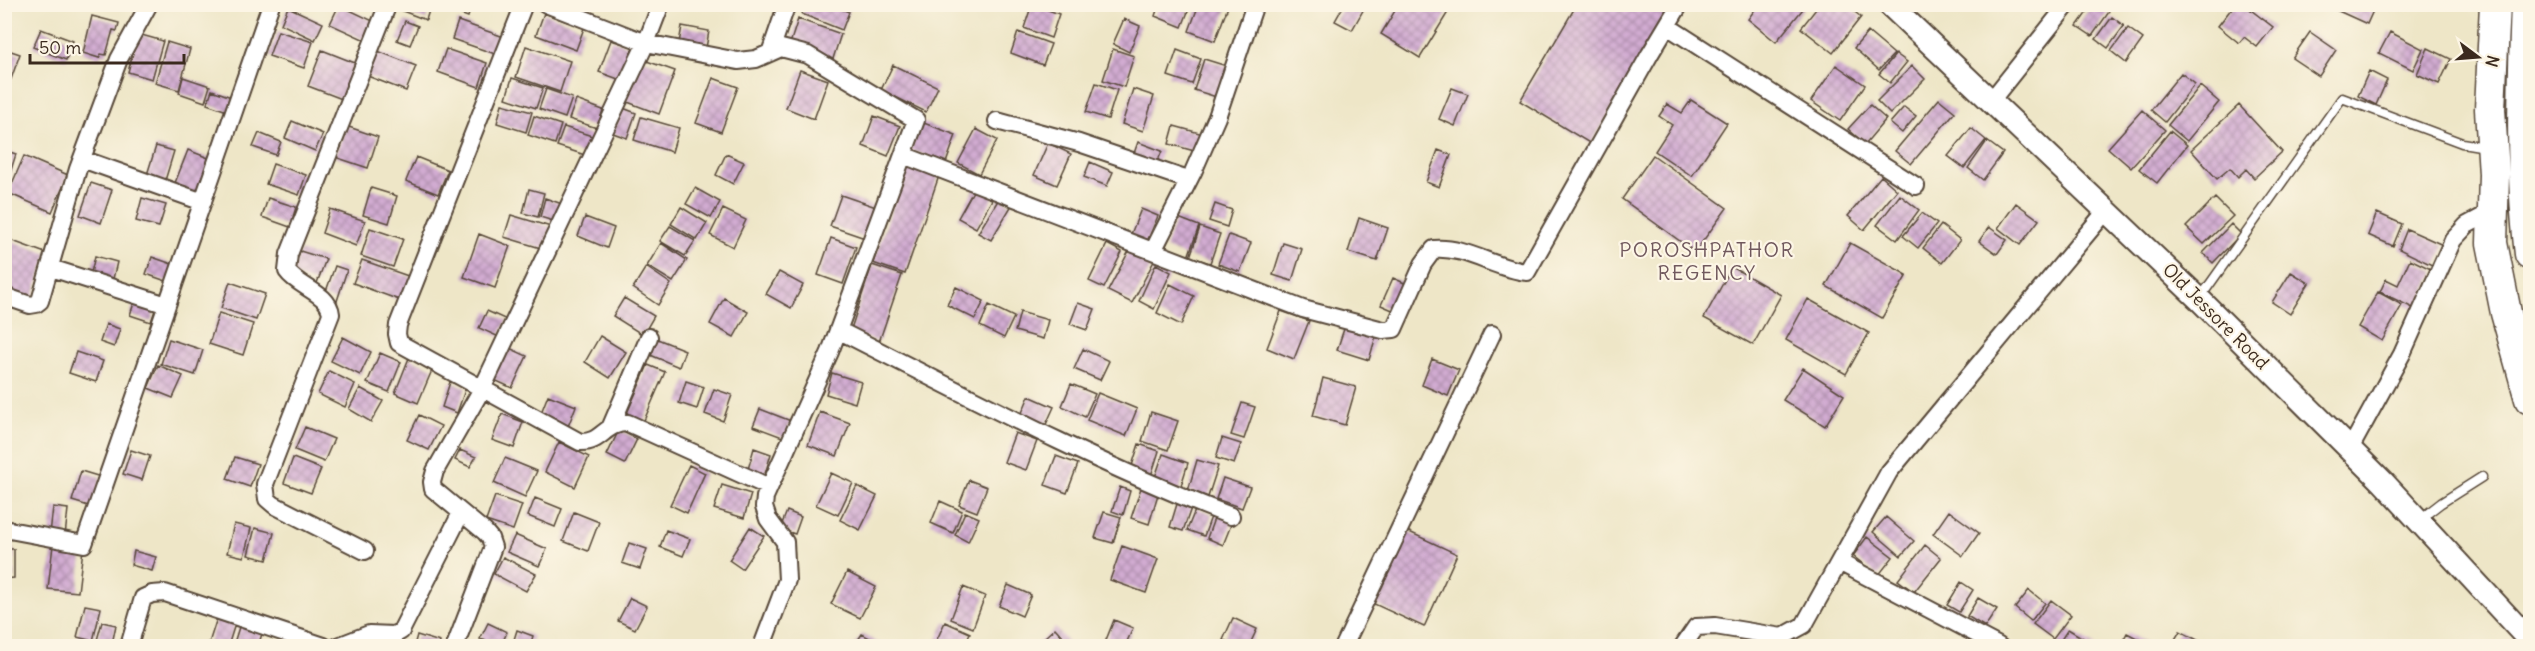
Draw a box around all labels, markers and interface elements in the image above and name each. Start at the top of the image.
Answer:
scale bar [30,27,184,65]
north arrow [2448,27,2508,87]
text: 50 m [39,36,81,59]
text: N [2481,53,2504,69]
district label: POROSHPATHOR REGENCY [1619,237,1795,285]
street label: Old Jessore Road [2158,258,2274,374]

